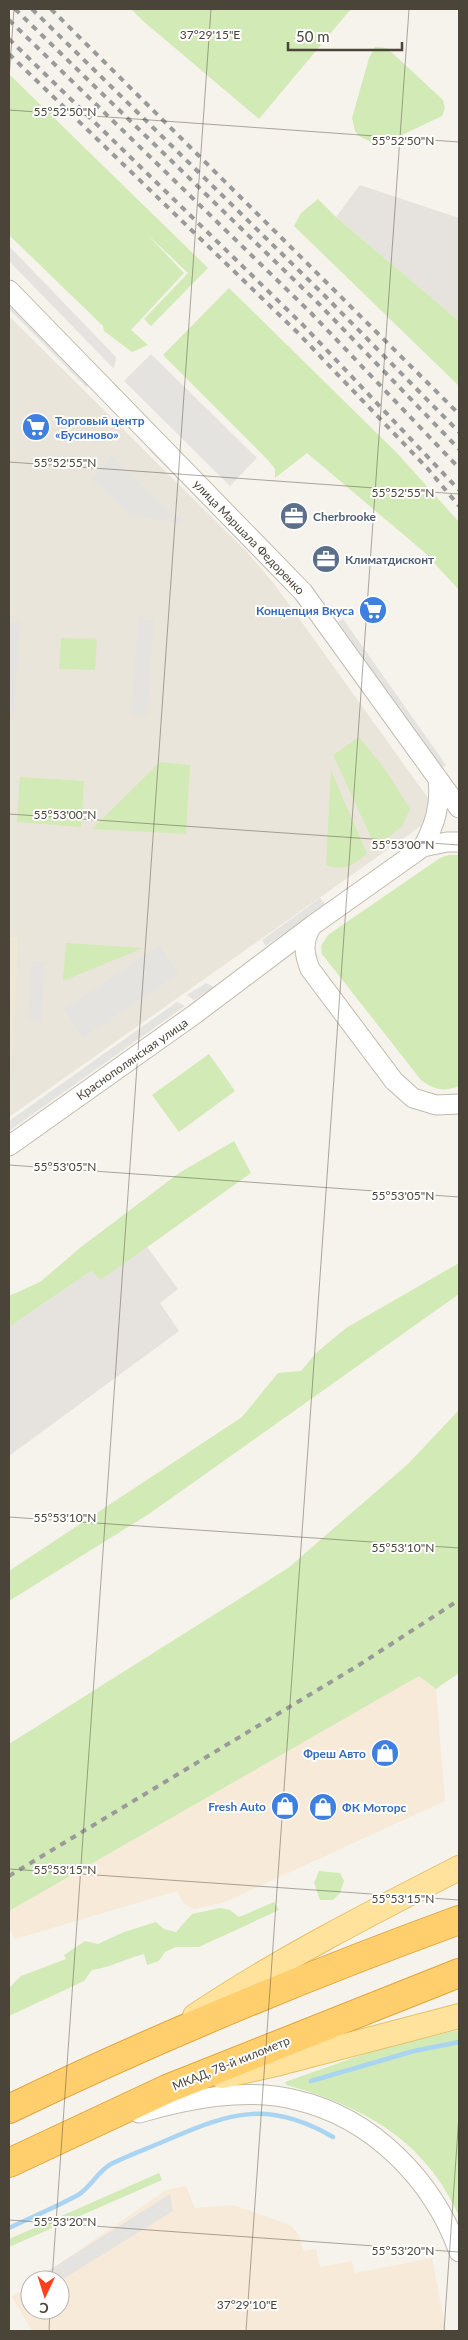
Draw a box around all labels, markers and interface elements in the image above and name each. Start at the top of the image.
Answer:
scale bar [288,20,402,52]
text: 37°29'15"E [180,27,240,42]
text: 50 m [296,27,330,45]
text: 55°52'50"N [34,104,96,119]
text: 55°52'50"N [372,133,434,148]
supermarket icon: Торговый центр «Бусиново» [21,412,51,442]
place label: Торговый центр «Бусиново» [55,413,145,442]
text: 55°52'55"N [34,455,96,470]
street label: улица Маршала Федоренко [190,477,308,598]
text: 55°52'55"N [372,485,434,500]
office icon: Cherbrooke [279,501,309,531]
place label: Cherbrooke [313,509,377,524]
office icon: Климатдисконт [311,544,341,574]
place label: Климатдисконт [345,552,435,567]
supermarket icon: Концепция Вкуса [358,595,388,625]
place label: Концепция Вкуса [256,603,354,618]
text: 55°53'00"N [34,807,96,822]
text: 55°53'00"N [372,837,434,852]
street label: Краснополянская улица [73,1015,191,1103]
text: 55°53'05"N [34,1159,96,1174]
text: 55°53'05"N [372,1188,434,1203]
text: 55°53'10"N [34,1510,96,1525]
text: 55°53'10"N [372,1540,434,1555]
shop icon: Фреш Авто [370,1738,400,1768]
place label: Фреш Авто [303,1746,366,1761]
shop icon: Fresh Auto [270,1791,300,1821]
shop icon: ФК Моторс [308,1792,338,1822]
place label: Fresh Auto [208,1799,266,1814]
place label: ФК Моторс [342,1800,406,1815]
text: 55°53'15"N [34,1862,96,1877]
text: 55°53'15"N [372,1891,434,1906]
street label: МКАД, 78-й километр [170,2032,292,2093]
text: 55°53'20"N [34,2214,96,2229]
text: 55°53'20"N [372,2243,434,2258]
north arrow [20,2270,70,2320]
text: 37°29'10"E [217,2297,277,2312]
text: С [38,2300,49,2317]

